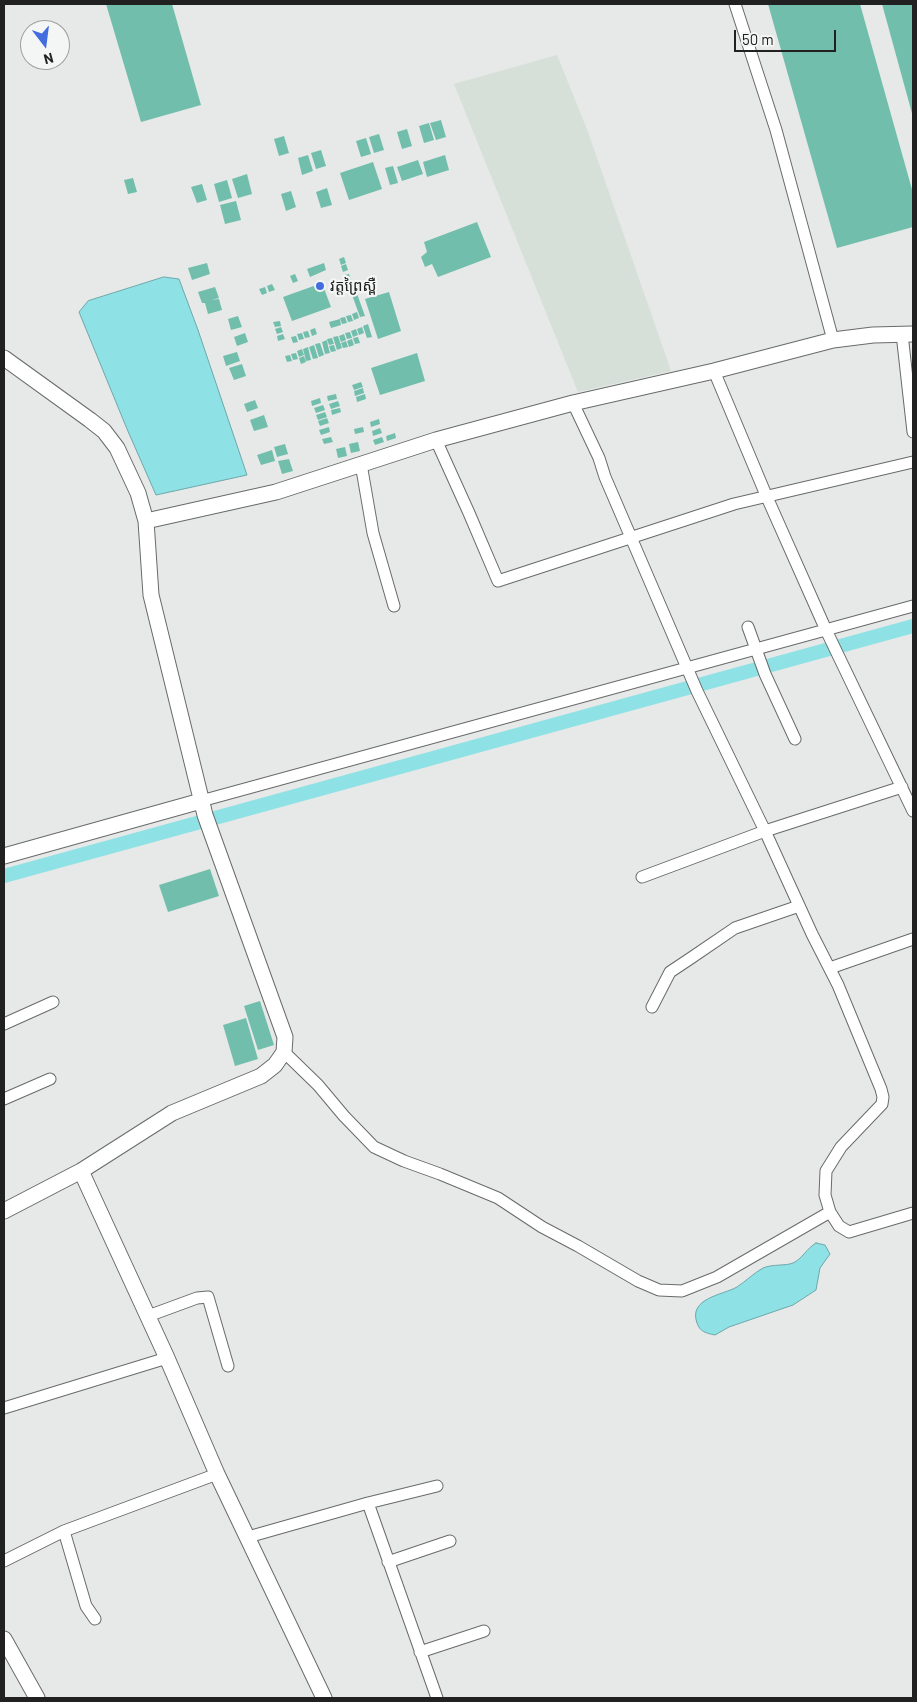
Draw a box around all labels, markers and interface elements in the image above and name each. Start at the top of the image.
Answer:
north arrow [20,20,70,70]
scale bar [737,20,840,52]
text: 50 m [742,30,774,48]
text: N [42,50,55,68]
place label: វត្តព្រៃស្ពឺ [330,277,376,295]
marker: វត្តព្រៃស្ពឺ [314,280,326,292]

